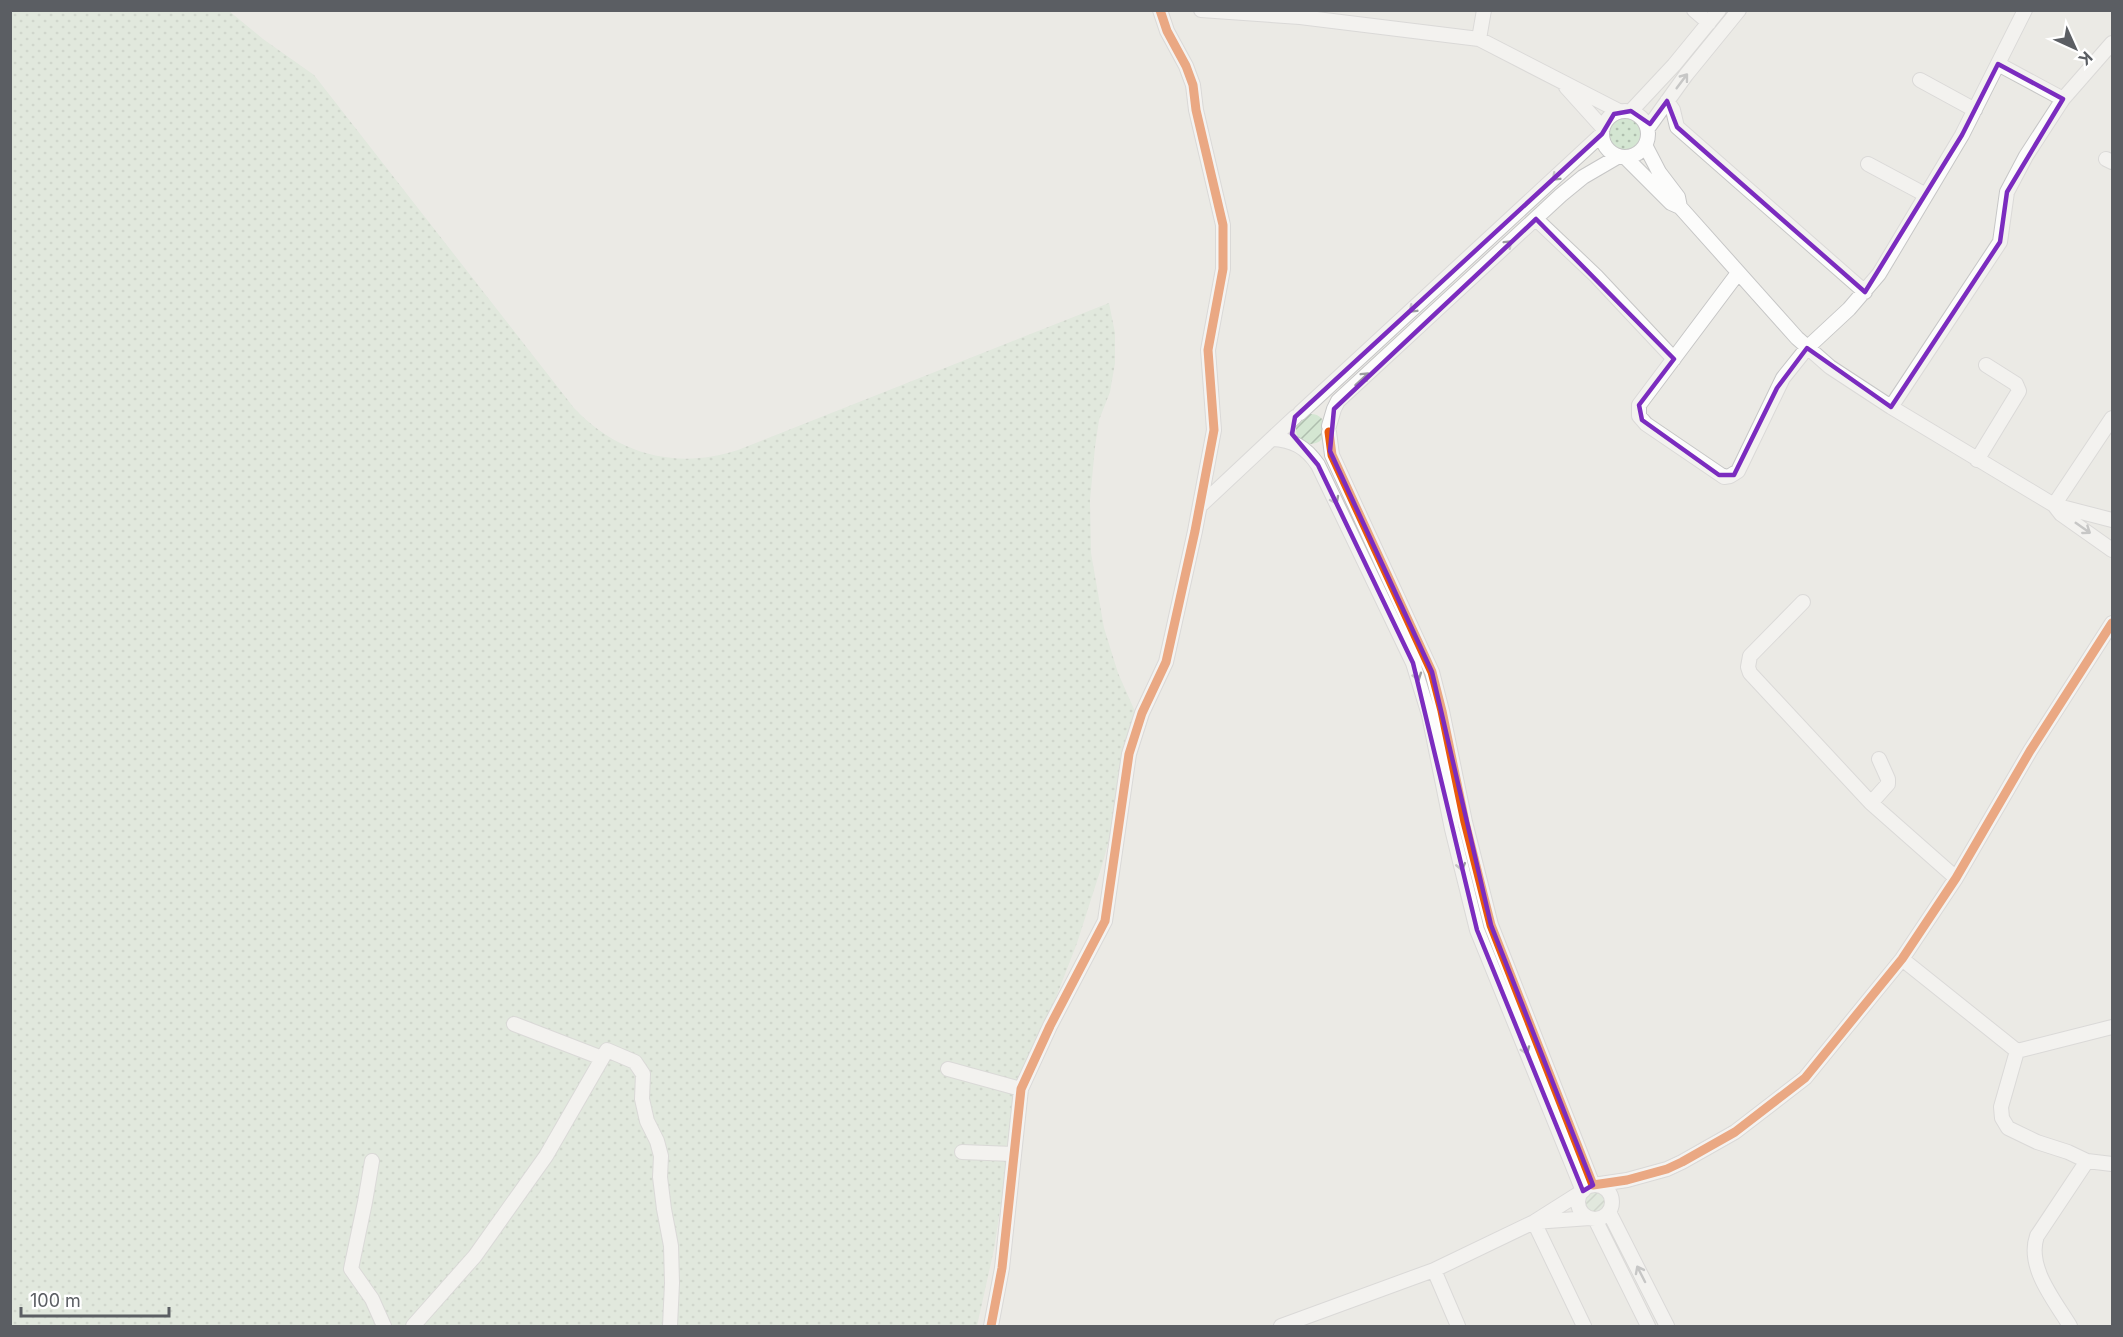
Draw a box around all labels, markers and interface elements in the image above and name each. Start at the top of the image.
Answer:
north arrow [2045,18,2105,78]
text: K [2074,47,2097,70]
one-way arrow [1676,73,1688,89]
one-way arrow [1552,167,1567,181]
one-way arrow [1497,240,1512,254]
one-way arrow [1409,299,1424,313]
one-way arrow [1354,372,1369,386]
one-way arrow [1328,486,1340,504]
one-way arrow [2074,522,2090,534]
one-way arrow [1412,662,1423,681]
one-way arrow [1455,852,1466,871]
one-way arrow [1519,1036,1530,1054]
one-way arrow [1635,1266,1646,1284]
scale bar [21,1280,170,1318]
text: 100 m [30,1290,81,1311]

